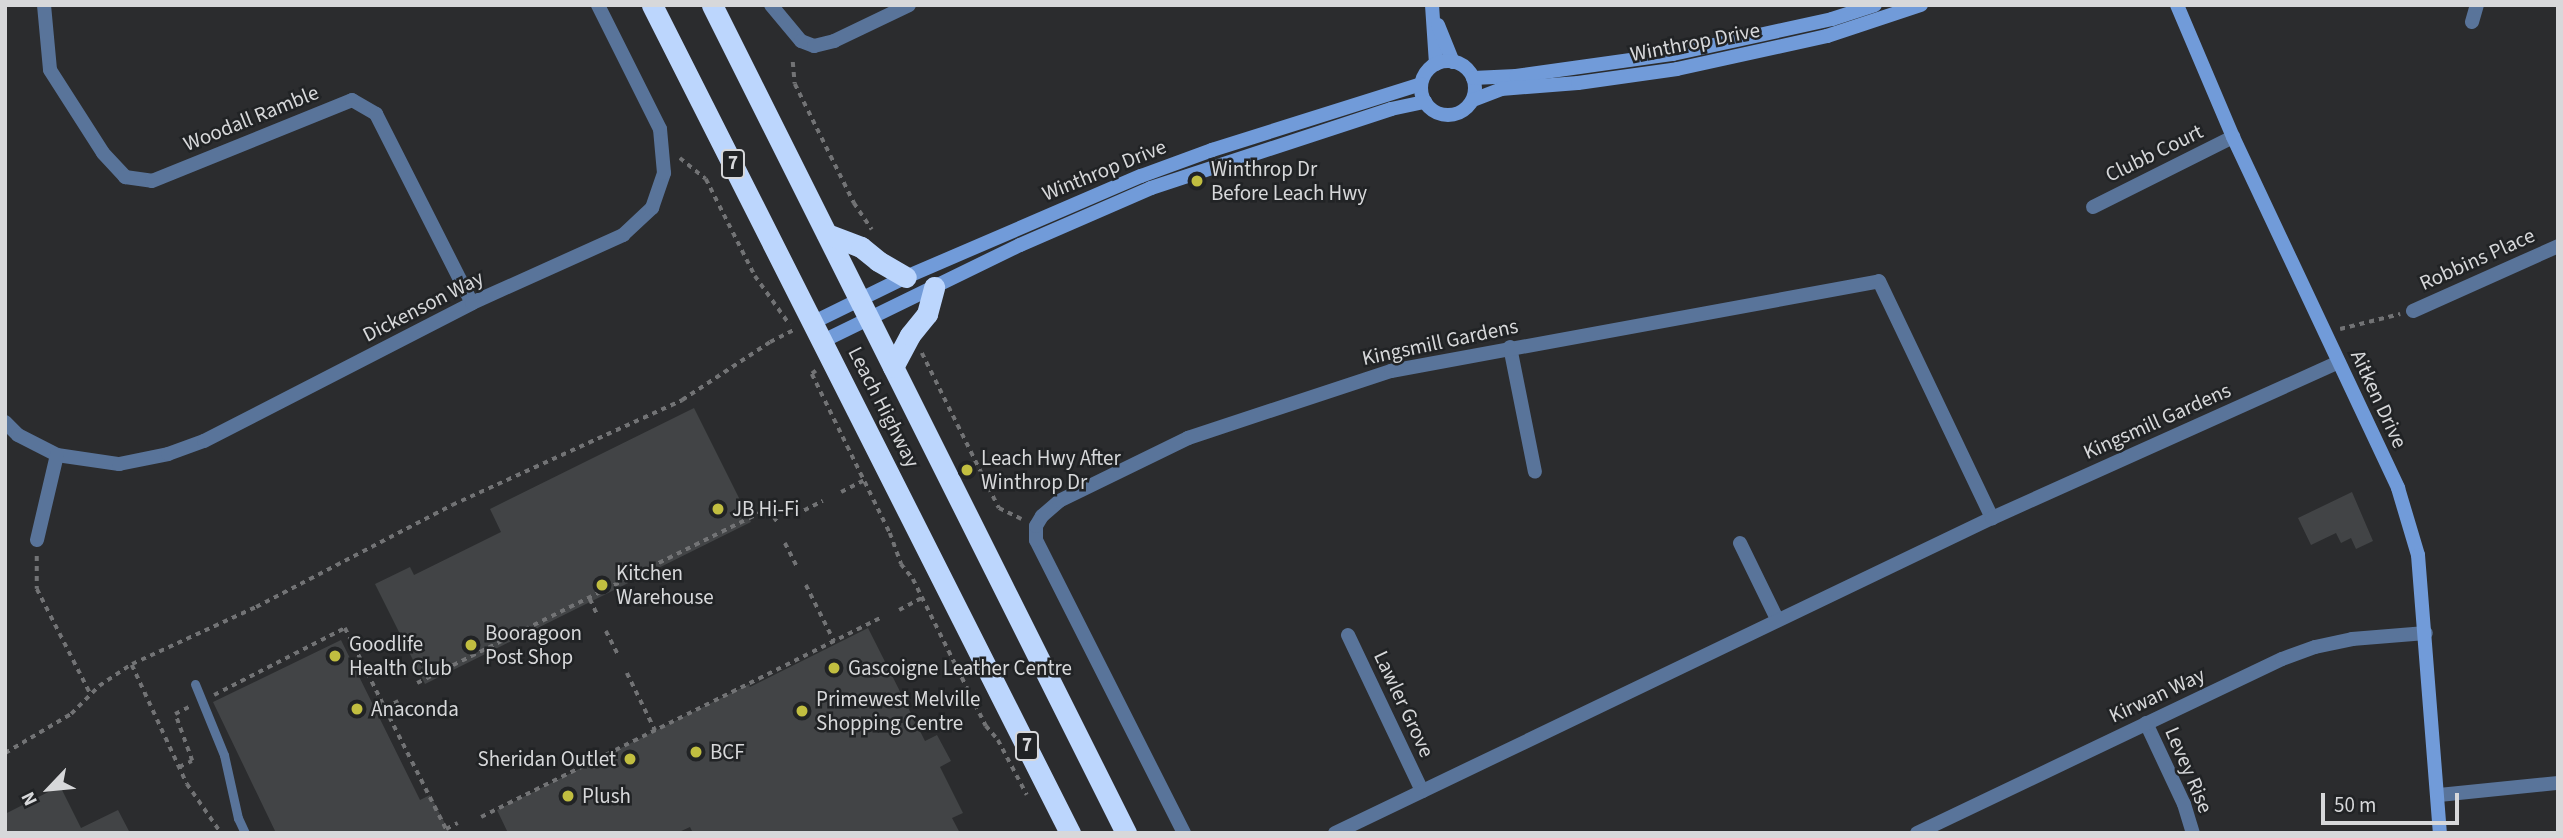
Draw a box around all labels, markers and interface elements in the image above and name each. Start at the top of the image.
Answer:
street label: Winthrop Drive [1628,17,1762,67]
street label: Woodall Ramble [180,79,322,157]
street label: Clubb Court [2101,119,2207,187]
street label: Winthrop Drive [1038,134,1170,206]
road number: 7 [721,148,745,180]
place label: Winthrop Dr Before Leach Hwy [1211,156,1367,206]
marker: Winthrop Dr Before Leach Hwy [1189,173,1205,189]
street label: Robbins Place [2416,222,2538,296]
street label: Dickenson Way [358,265,488,347]
street label: Kingsmill Gardens [1360,313,1520,371]
street label: Leach Highway [843,342,925,472]
street label: Aitken Drive [2345,346,2413,452]
street label: Kingsmill Gardens [2079,377,2235,465]
place label: Leach Hwy After Winthrop Dr [981,445,1121,495]
marker: Leach Hwy After Winthrop Dr [959,462,975,478]
place label: JB Hi-Fi [732,496,800,522]
marker: JB Hi-Fi [710,501,726,517]
place label: Kitchen Warehouse [616,560,714,610]
marker: Kitchen Warehouse [594,577,610,593]
place label: Booragoon Post Shop [485,620,582,670]
place label: Goodlife Health Club [349,631,452,681]
marker: Booragoon Post Shop [463,637,479,653]
street label: Lawler Grove [1368,647,1440,761]
marker: Goodlife Health Club [327,648,343,664]
place label: Gascoigne Leather Centre [848,655,1072,681]
marker: Gascoigne Leather Centre [826,660,842,676]
street label: Kirwan Way [2105,662,2209,728]
place label: Primewest Melville Shopping Centre [816,686,981,736]
place label: Anaconda [371,696,459,722]
marker: Anaconda [349,701,365,717]
marker: Primewest Melville Shopping Centre [794,703,810,719]
street label: Levey Rise [2160,723,2218,817]
road number: 7 [1015,730,1039,762]
place label: BCF [710,739,745,765]
marker: BCF [688,744,704,760]
place label: Sheridan Outlet [477,746,616,772]
marker: Sheridan Outlet [622,751,638,767]
north arrow [14,754,84,824]
scale bar [2325,778,2463,822]
place label: Plush [582,783,631,809]
text: N [15,787,45,810]
marker: Plush [560,788,576,804]
text: 50 m [2334,790,2376,820]

